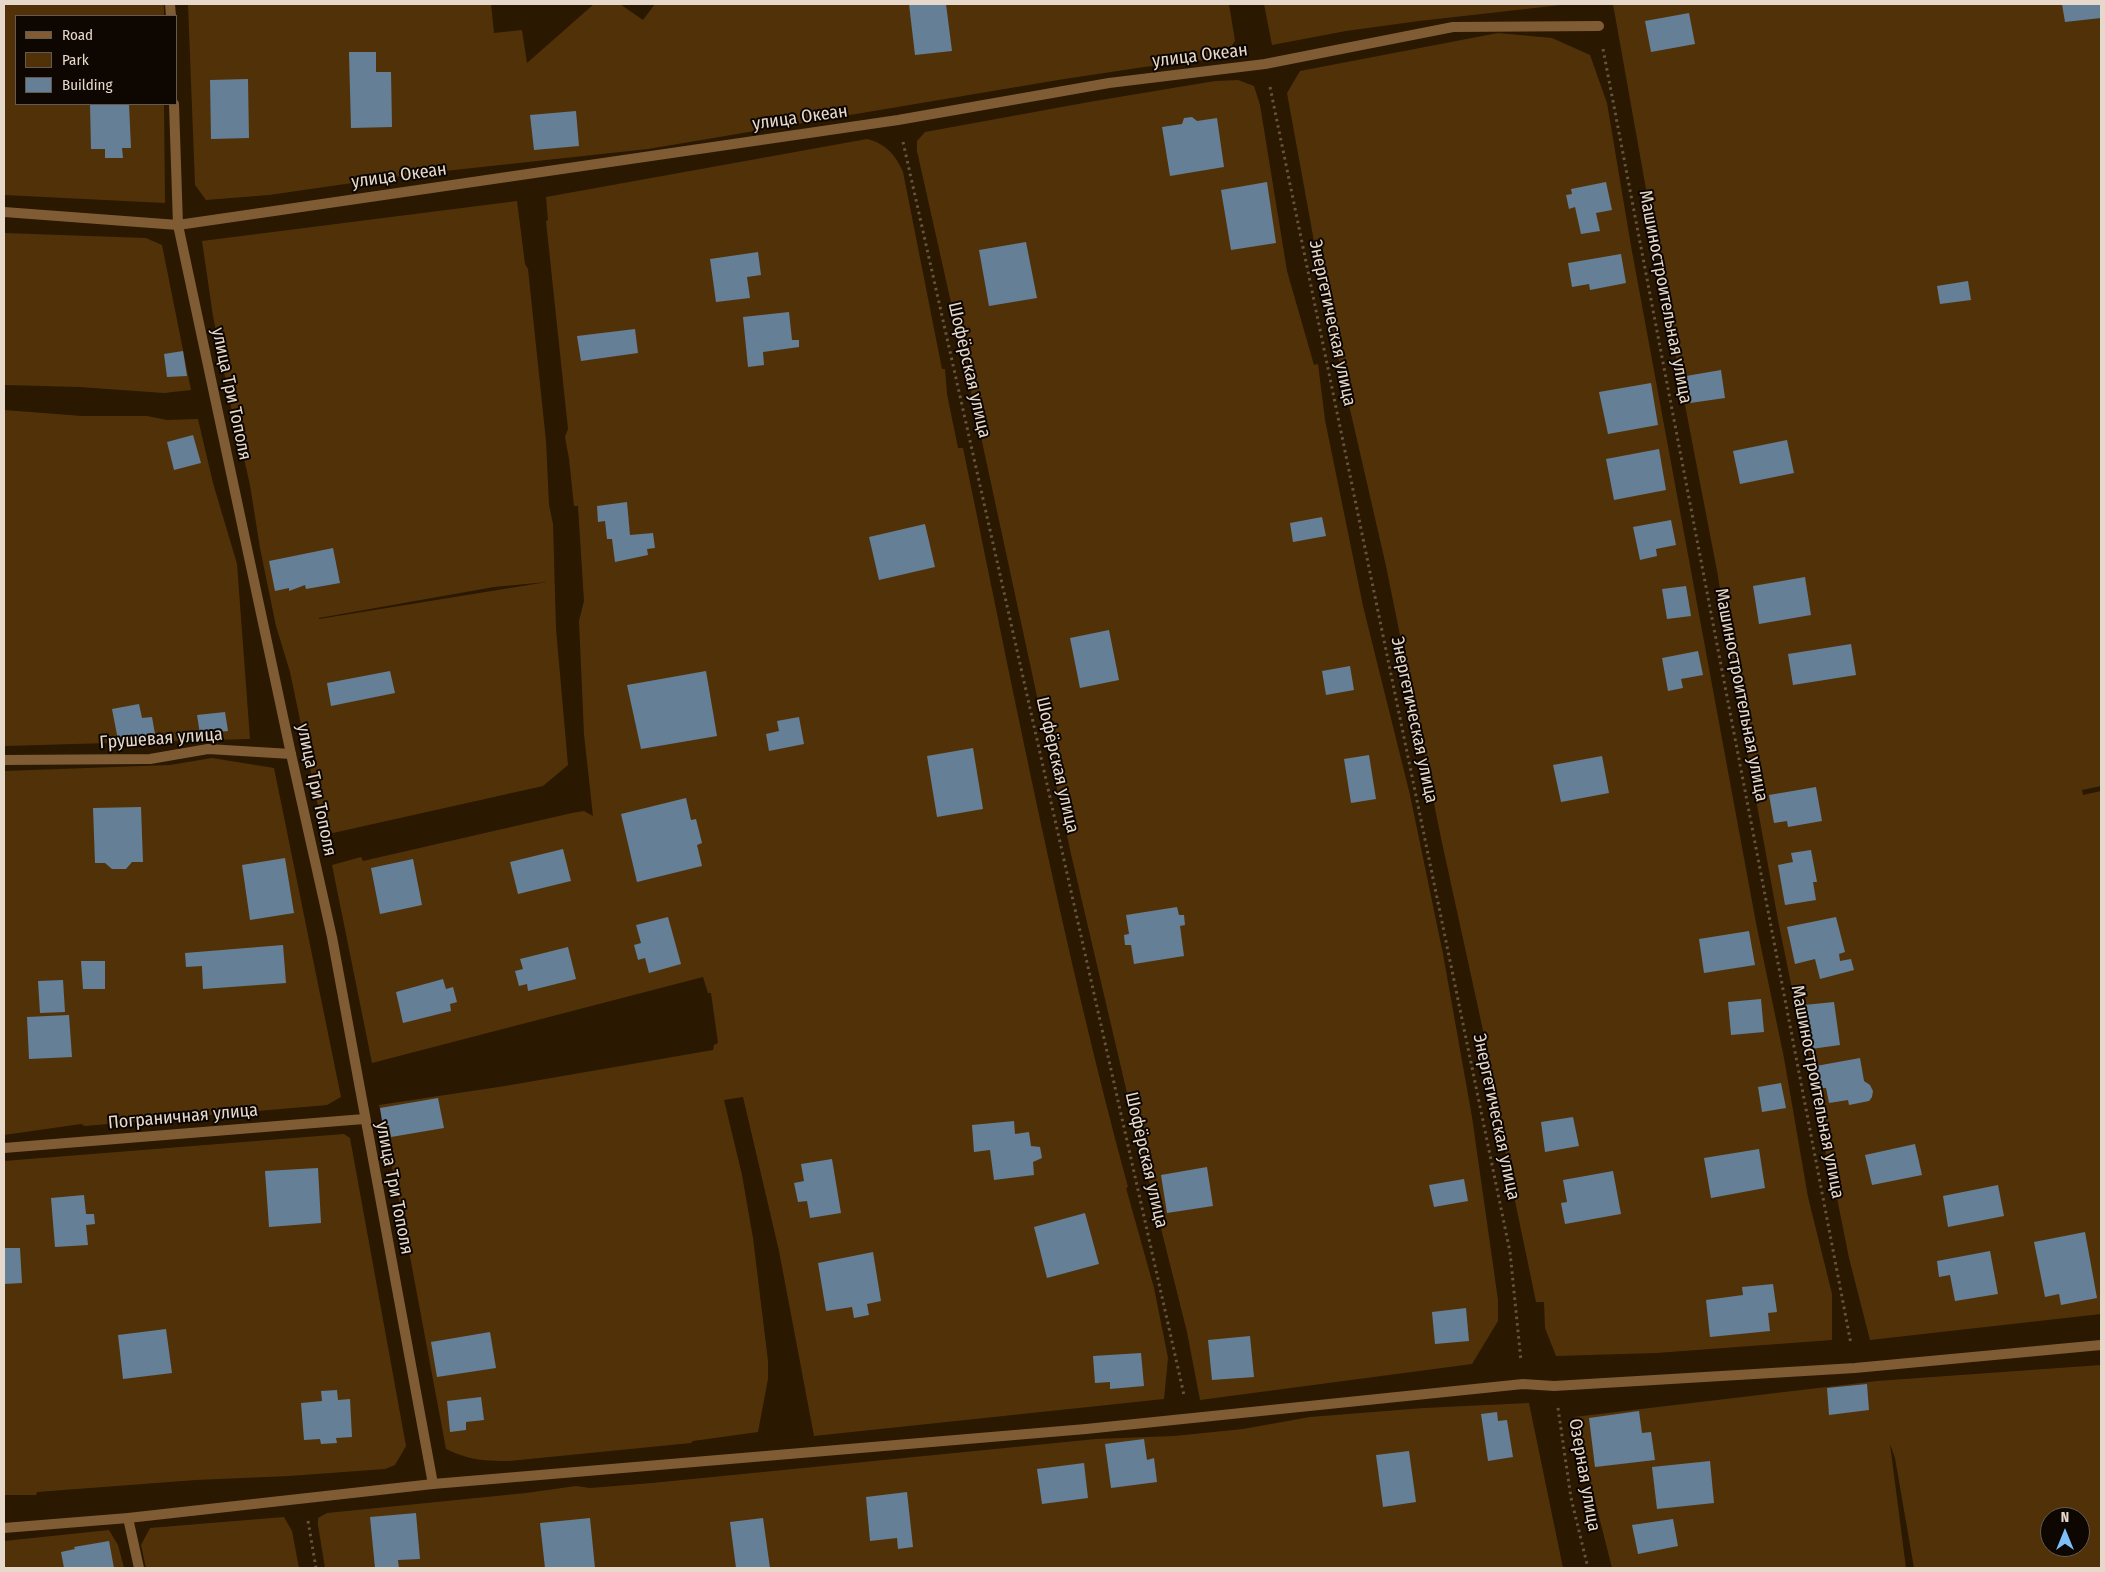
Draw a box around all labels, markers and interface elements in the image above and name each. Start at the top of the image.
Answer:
legend [15,15,178,105]
text: Road [62,26,93,44]
street label: улица Океан [1151,39,1249,73]
text: Park [62,51,89,69]
text: Building [62,76,113,94]
street label: улица Океан [751,101,849,135]
street label: улица Океан [350,159,448,193]
street label: Машиностроительная улица [1634,189,1696,405]
street label: Энергетическая улица [1304,238,1360,408]
street label: Шофёрская улица [943,300,995,440]
street label: улица Три Тополя [206,326,256,462]
street label: Машиностроительная улица [1710,587,1772,803]
street label: Энергетическая улица [1386,635,1442,805]
street label: Шофёрская улица [1031,695,1083,835]
street label: улица Три Тополя [291,722,341,858]
street label: Грушевая улица [99,724,223,754]
street label: Машиностроительная улица [1786,984,1848,1200]
street label: Энергетическая улица [1468,1032,1524,1202]
street label: Шофёрская улица [1120,1090,1172,1230]
street label: Пограничная улица [107,1100,259,1134]
street label: улица Три Тополя [371,1120,417,1256]
street label: Озерная улица [1563,1417,1605,1533]
north arrow [2040,1507,2090,1557]
text: N [2061,1509,2069,1526]

